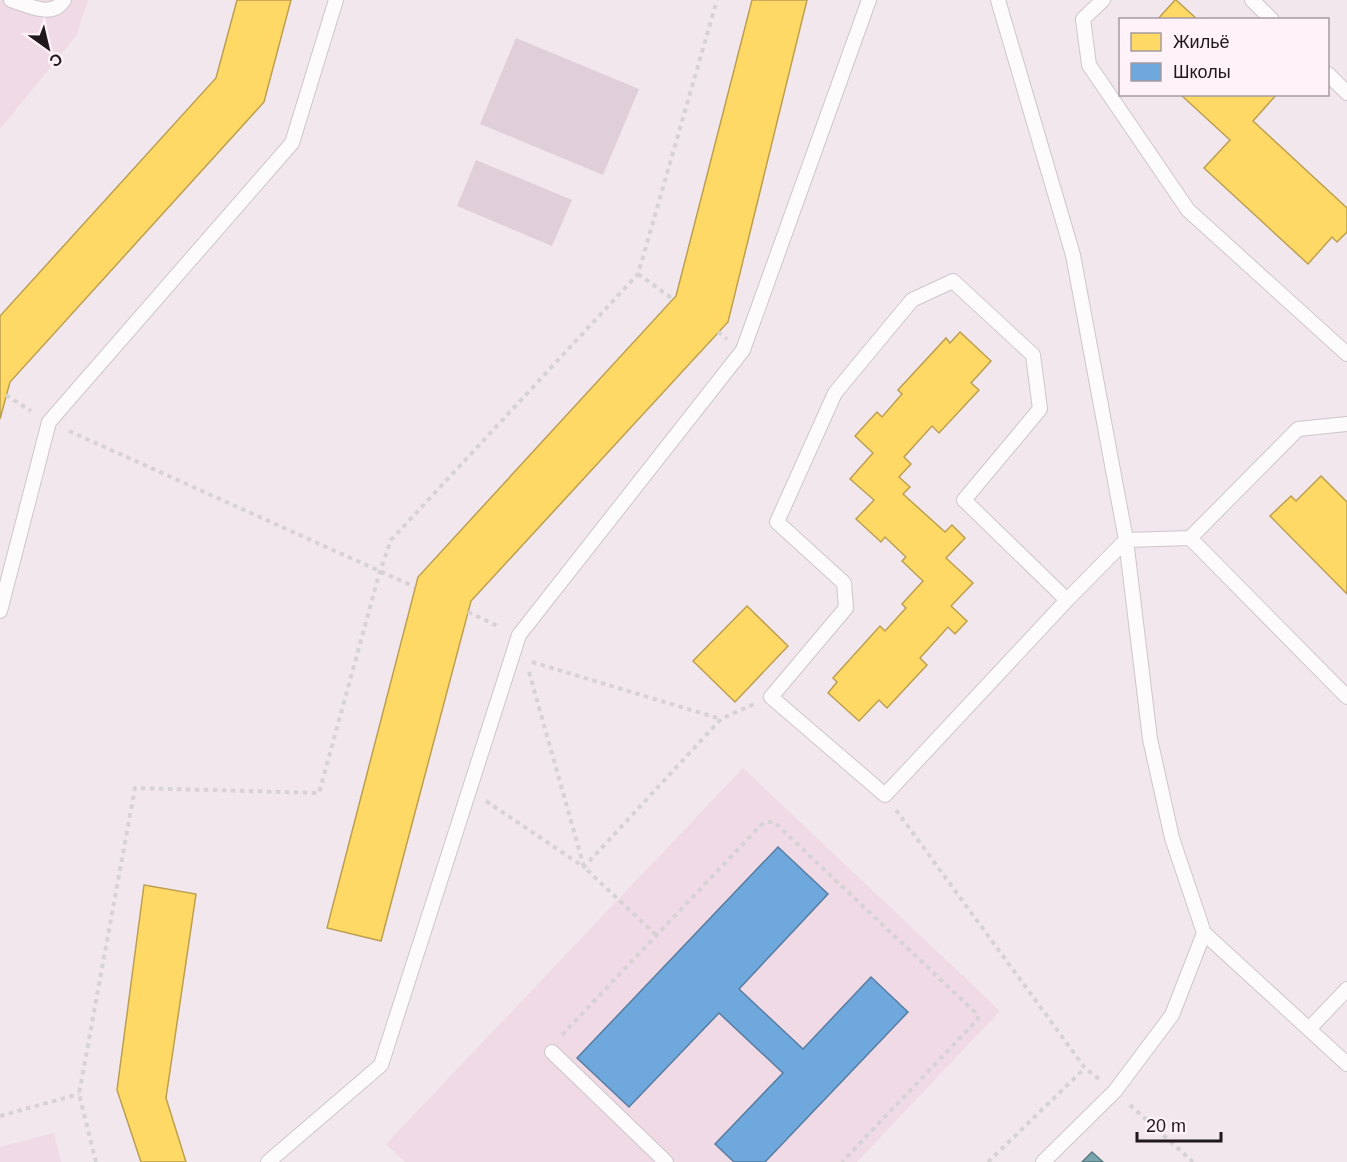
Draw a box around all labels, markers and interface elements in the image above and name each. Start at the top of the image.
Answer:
north arrow [18,18,78,78]
legend [1119,18,1329,96]
text: Жильё [1173,32,1230,52]
text: С [46,50,66,71]
text: Школы [1173,62,1231,82]
scale bar [1137,1105,1221,1143]
text: 20 m [1146,1116,1186,1136]

